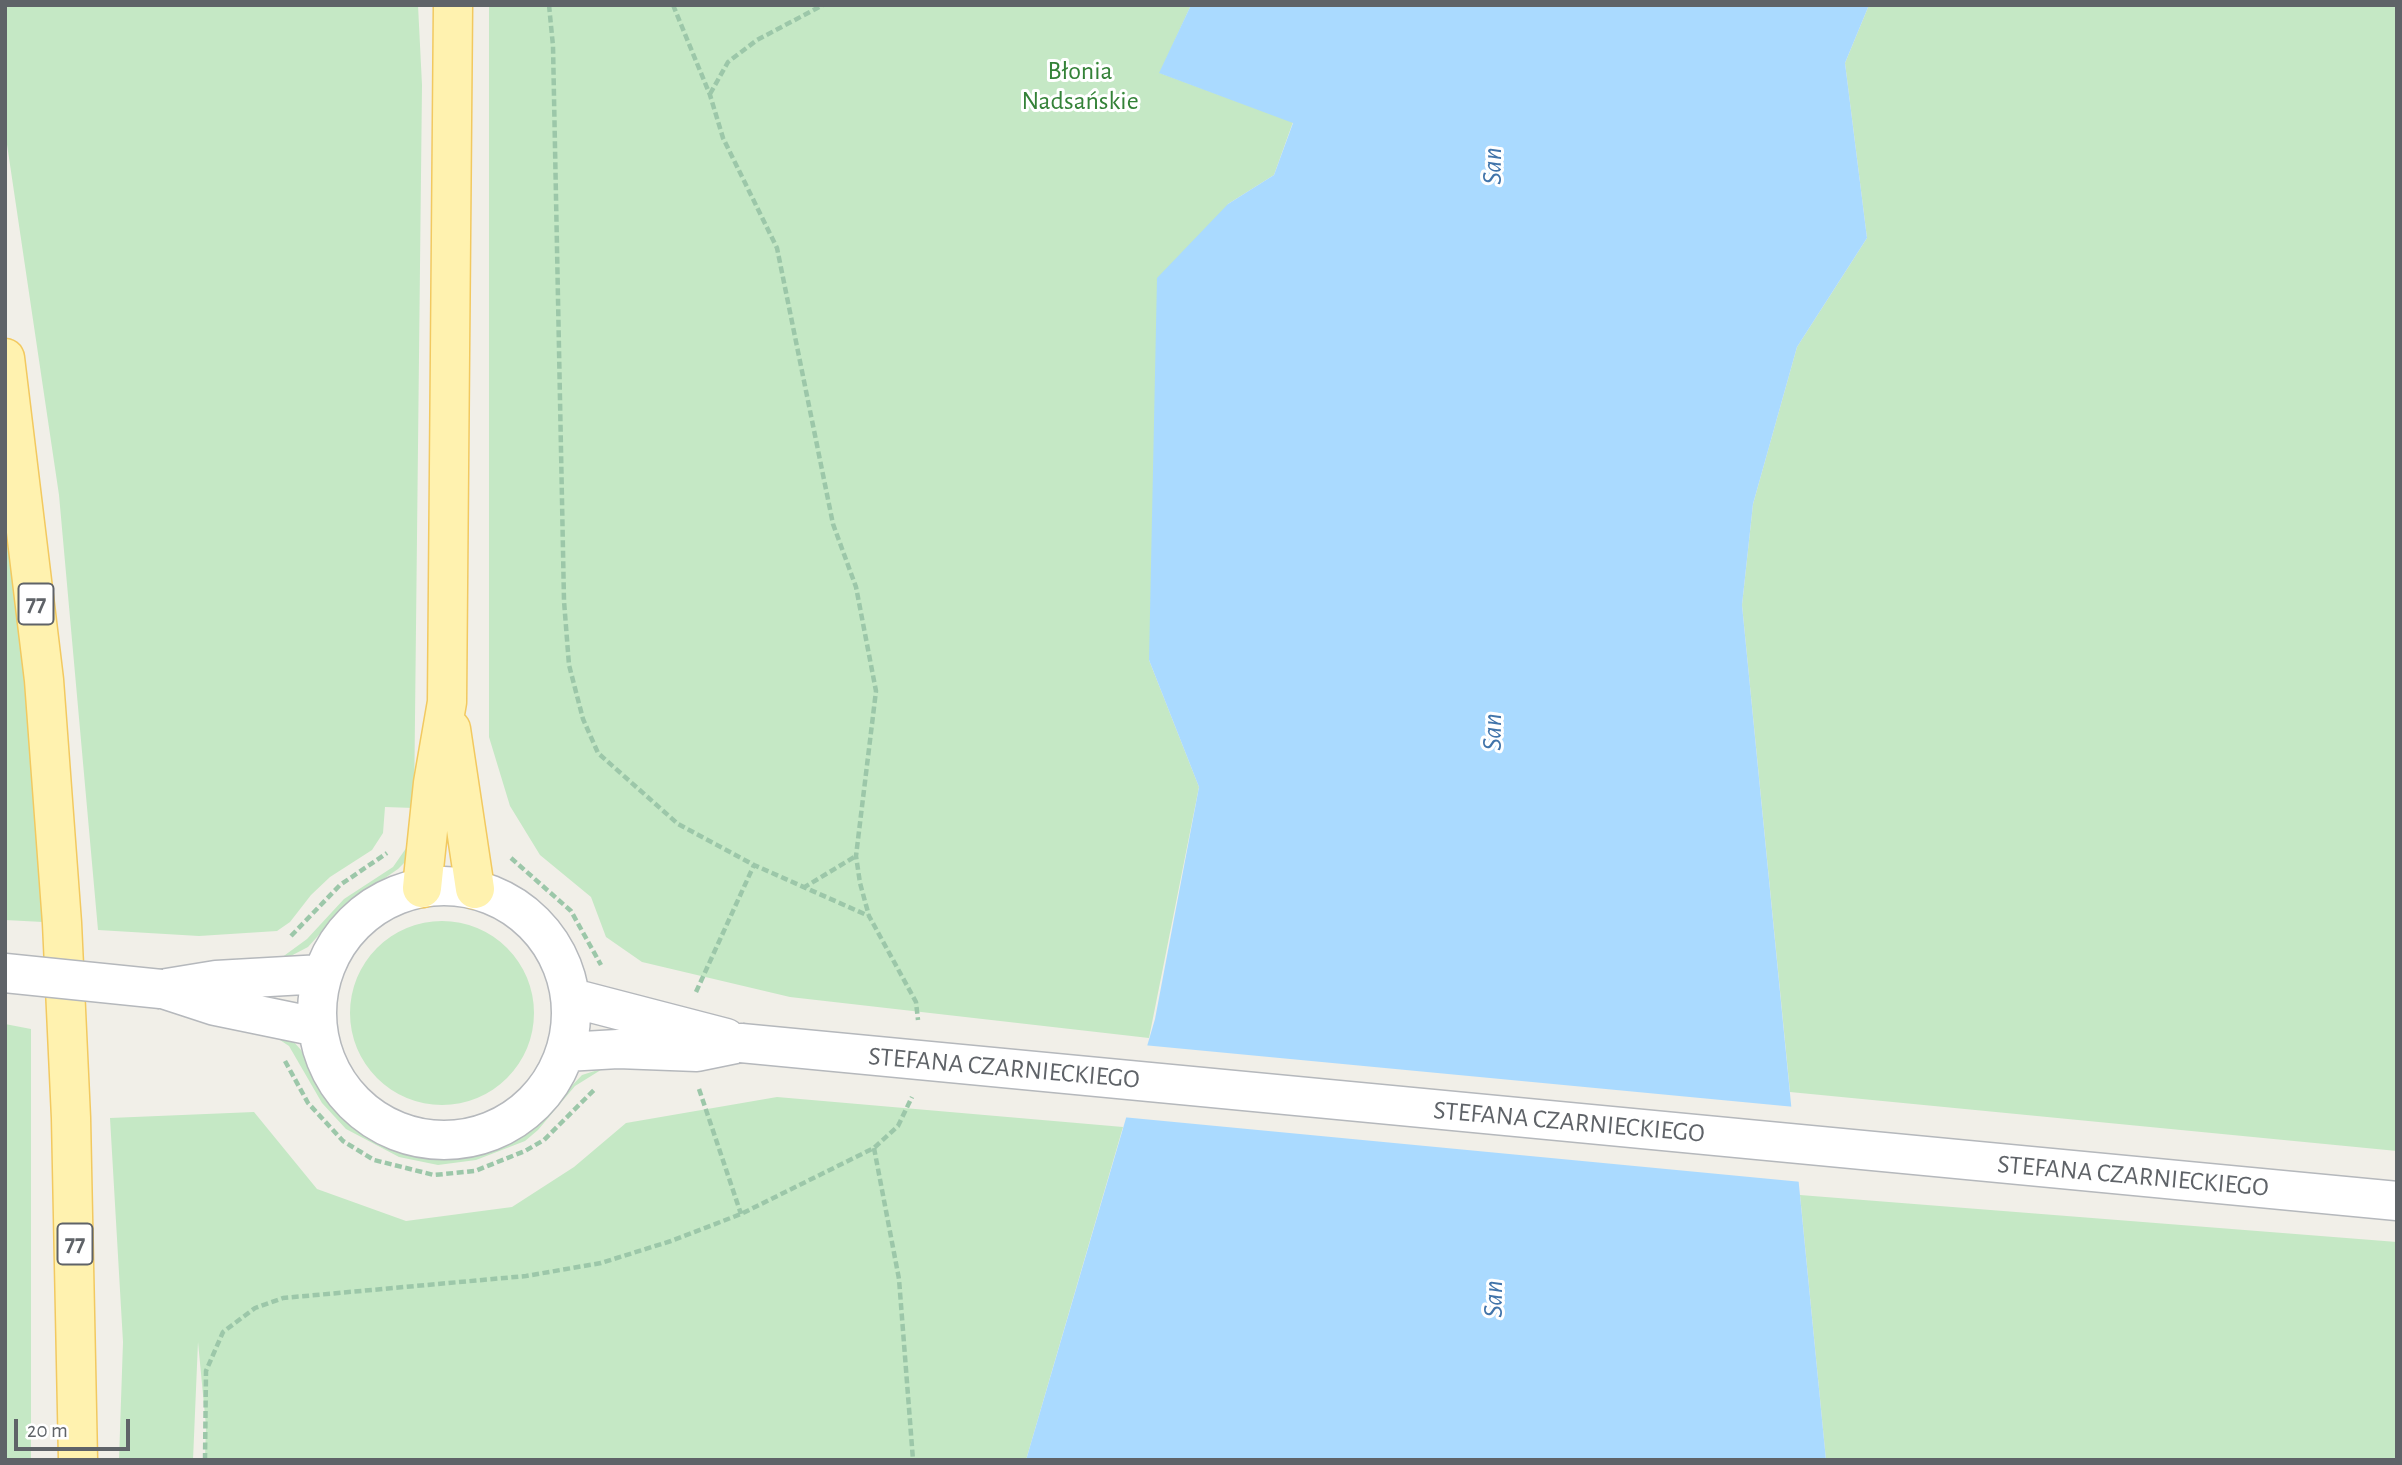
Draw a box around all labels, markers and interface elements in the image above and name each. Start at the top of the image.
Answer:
park label: Błonia Nadsańskie [1021,55,1139,116]
water label: San [1476,147,1510,185]
road number: 77 [19,584,54,624]
water label: San [1476,713,1510,751]
street label: STEFANA CZARNIECKIEGO [867,1041,1141,1095]
street label: STEFANA CZARNIECKIEGO [1432,1095,1706,1149]
street label: STEFANA CZARNIECKIEGO [1996,1149,2270,1203]
road number: 77 [57,1224,92,1264]
water label: San [1477,1280,1511,1318]
scale bar [18,1406,133,1450]
text: 20 m [27,1420,68,1441]

